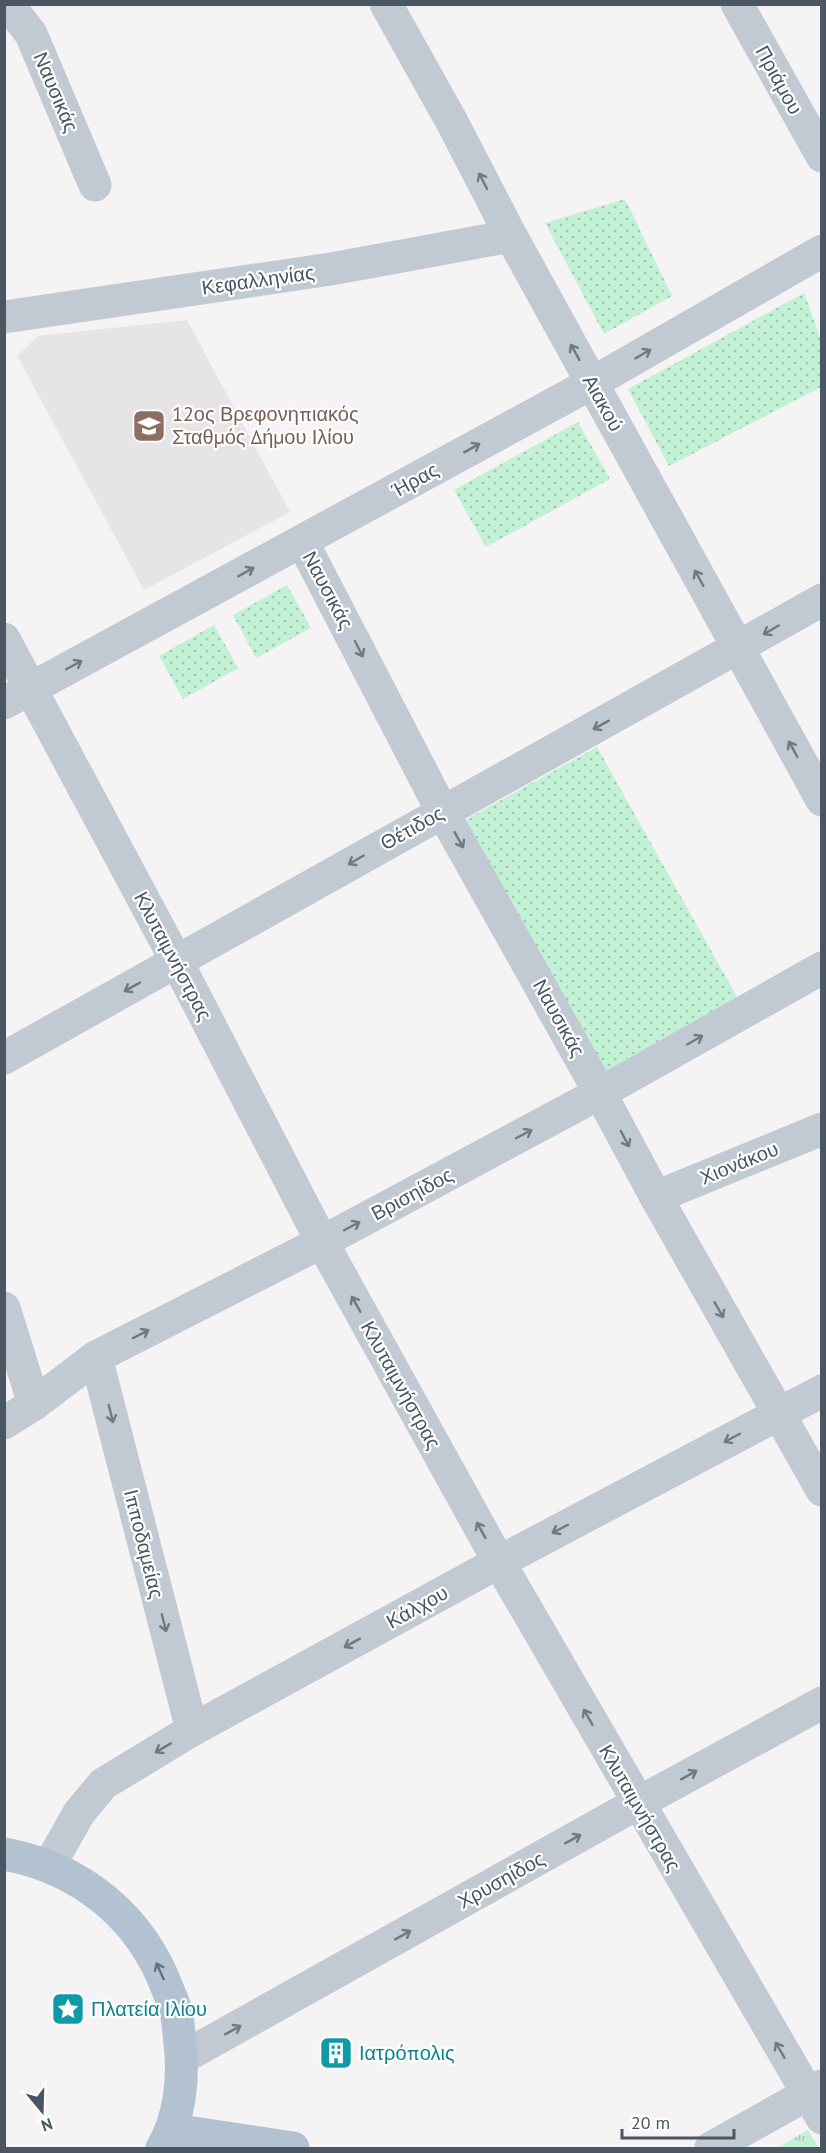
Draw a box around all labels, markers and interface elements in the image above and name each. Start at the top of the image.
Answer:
street label: Πριάμου [749,41,809,119]
street label: Ναυσικάς [27,48,85,136]
one-way arrow [476,172,488,190]
street label: Κεφαλληνίας [200,259,316,301]
one-way arrow [569,344,580,362]
one-way arrow [634,348,651,360]
street label: Αιακού [577,370,629,436]
place label: 12ος Βρεφονηπιακός Σταθμός Δήμου Ιλίου [172,401,359,450]
school or university icon: 12ος Βρεφονηπιακός Σταθμός Δήμου Ιλίου [131,408,167,444]
one-way arrow [463,442,480,454]
street label: Ήρας [386,456,443,504]
street label: Ναυσικάς [297,547,360,634]
one-way arrow [237,566,254,578]
one-way arrow [693,570,705,587]
one-way arrow [763,624,780,636]
one-way arrow [353,639,365,657]
one-way arrow [65,659,83,670]
one-way arrow [592,719,609,731]
one-way arrow [787,741,799,758]
street label: Θέτιδος [376,800,449,856]
one-way arrow [453,831,465,848]
one-way arrow [348,854,365,866]
street label: Κλυταιμνήστρας [128,887,218,1025]
street label: Ναυσικάς [527,975,591,1062]
one-way arrow [124,981,141,993]
one-way arrow [686,1034,703,1046]
one-way arrow [515,1128,532,1140]
one-way arrow [619,1130,631,1147]
street label: Χιονάκου [696,1136,782,1190]
street label: Βρισηίδος [367,1161,458,1226]
one-way arrow [343,1219,361,1231]
one-way arrow [350,1296,362,1313]
one-way arrow [714,1301,726,1318]
street label: Κλυταιμνήστρας [355,1316,447,1454]
one-way arrow [132,1328,150,1339]
one-way arrow [105,1404,117,1423]
one-way arrow [724,1433,742,1444]
street label: Ιπποδαμείας [118,1487,170,1602]
one-way arrow [475,1522,487,1539]
one-way arrow [552,1524,570,1536]
street label: Κάλχου [382,1579,452,1635]
one-way arrow [159,1613,171,1632]
one-way arrow [344,1637,361,1649]
one-way arrow [582,1709,594,1726]
street label: Κλυταιμνήστρας [593,1740,687,1876]
one-way arrow [155,1742,172,1754]
one-way arrow [680,1769,698,1780]
one-way arrow [564,1833,582,1844]
street label: Χρυσηίδος [453,1845,549,1915]
one-way arrow [394,1928,411,1940]
one-way arrow [154,1962,165,1980]
place icon: Πλατεία Ιλίου [50,1991,86,2027]
place label: Πλατεία Ιλίου [91,1996,207,2022]
one-way arrow [224,2024,241,2036]
building icon: Ιατρόπολις [318,2035,354,2071]
place label: Ιατρόπολις [359,2040,455,2066]
one-way arrow [774,2042,786,2059]
north arrow [12,2081,72,2141]
scale bar [622,2102,734,2140]
text: 20 m [631,2111,670,2134]
text: N [39,2114,55,2136]

